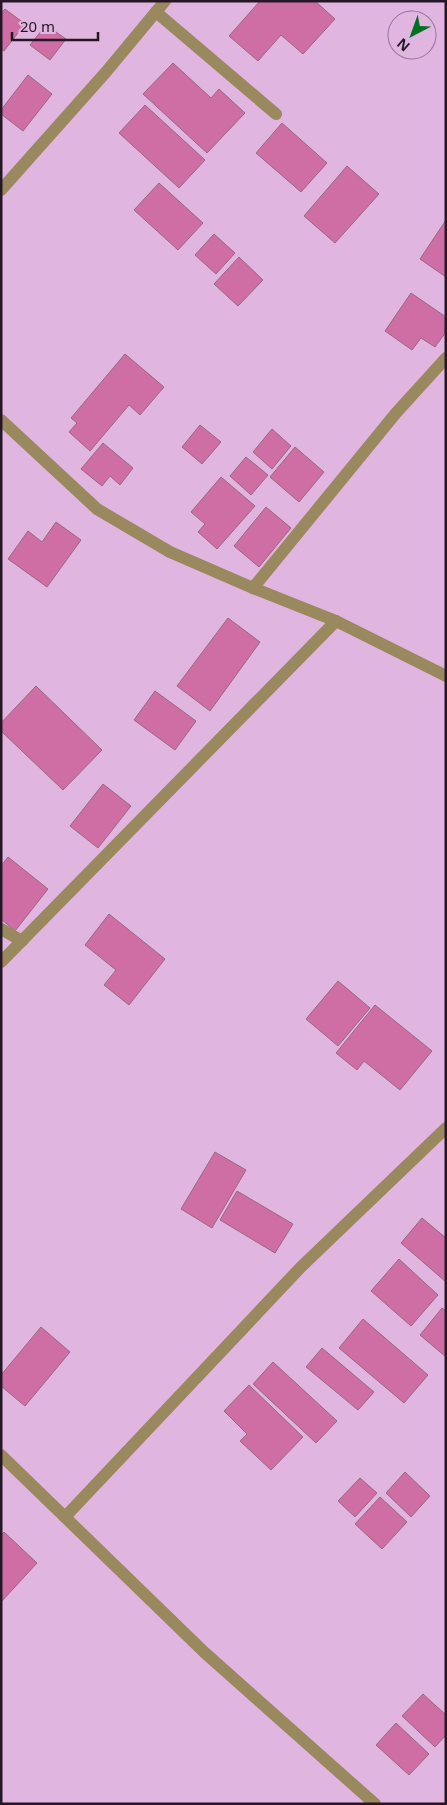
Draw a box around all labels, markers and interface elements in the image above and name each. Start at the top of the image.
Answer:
scale bar [12,10,99,42]
north arrow [387,10,437,60]
text: 20 m [20,16,55,36]
text: N [393,34,414,56]

